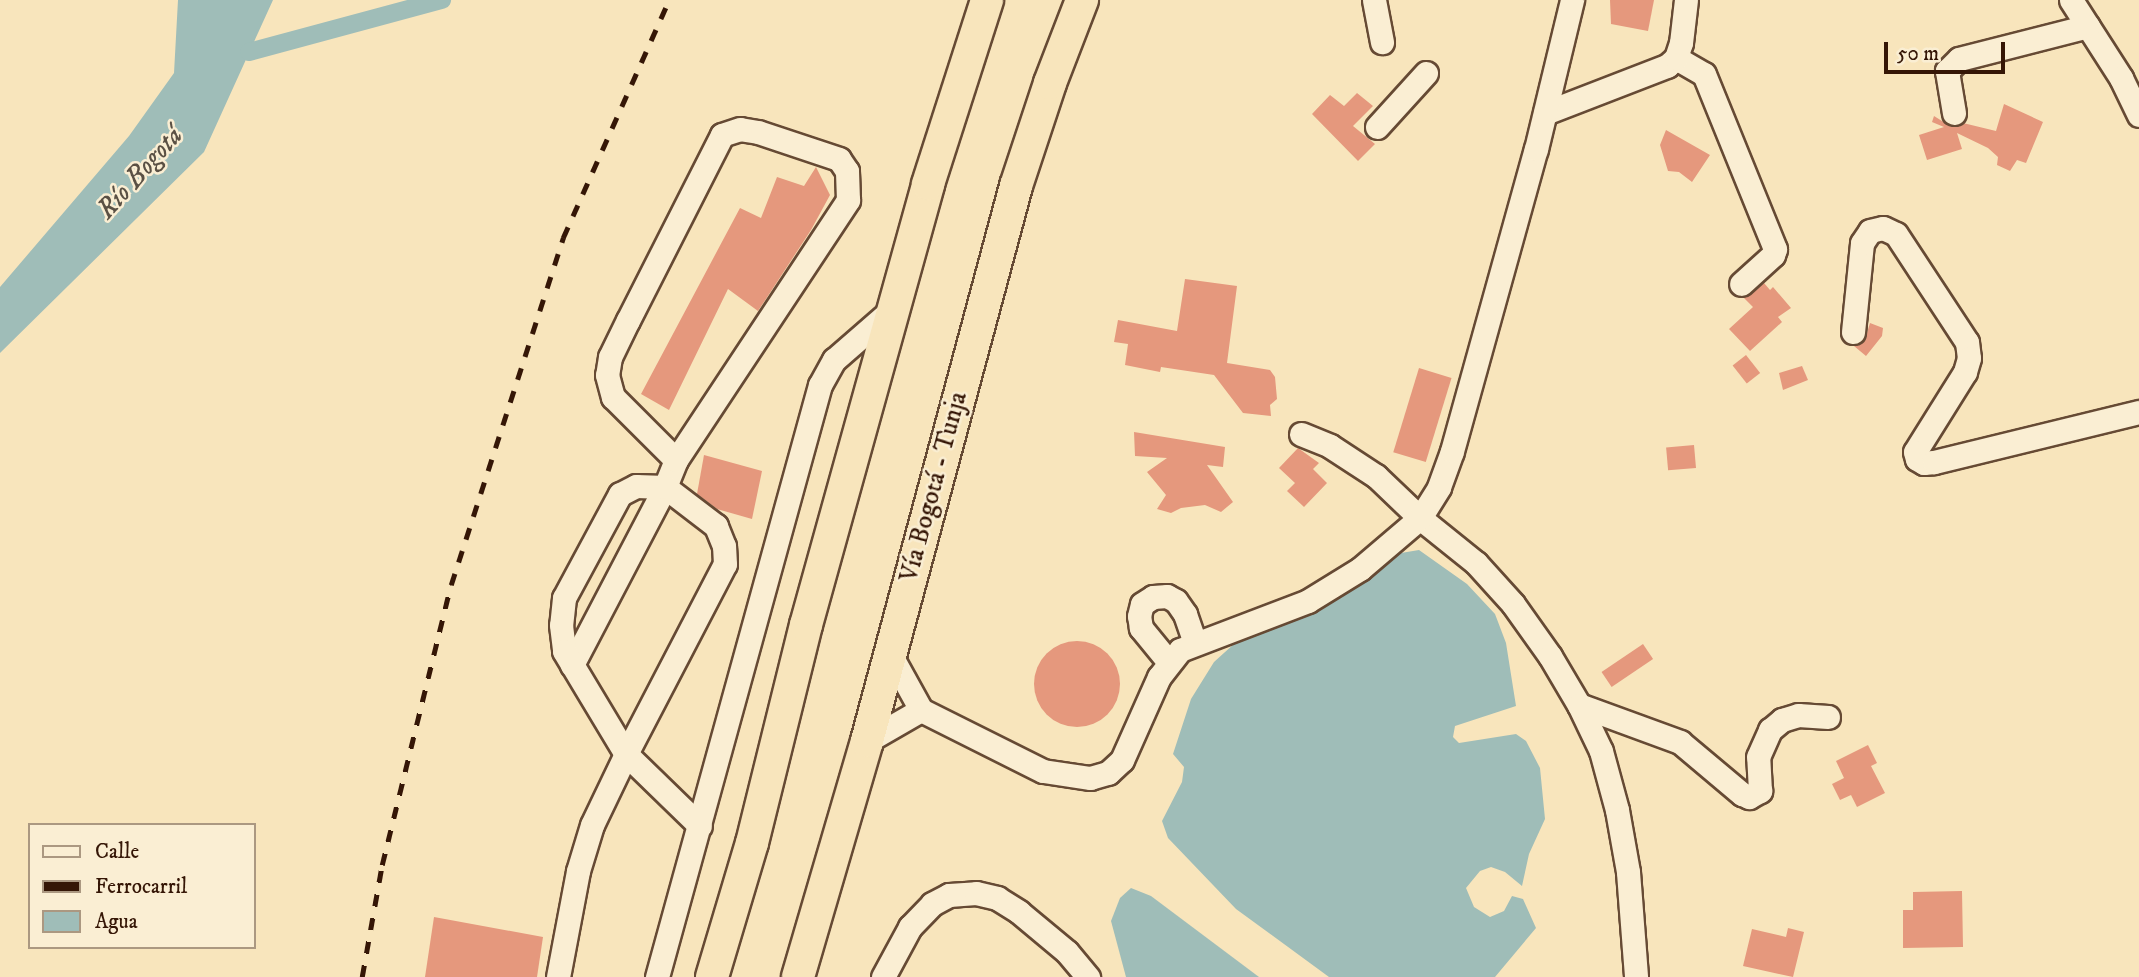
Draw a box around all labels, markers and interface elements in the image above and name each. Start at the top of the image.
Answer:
scale bar [1887,28,2008,72]
text: 50 m [1897,41,1939,67]
water label: Río Bogotá [90,120,190,226]
street label: Vía Bogotá - Tunja [894,388,974,586]
legend [28,823,256,949]
text: Calle [95,839,139,865]
text: Ferrocarril [95,874,187,900]
text: Agua [95,909,138,935]

